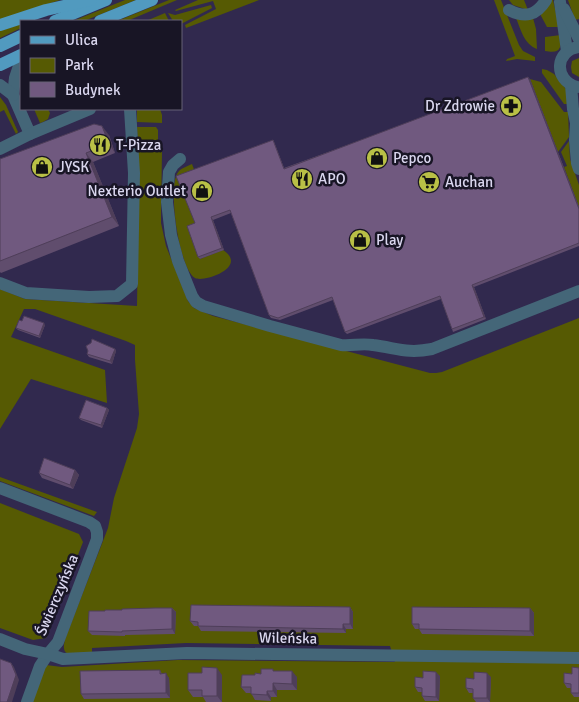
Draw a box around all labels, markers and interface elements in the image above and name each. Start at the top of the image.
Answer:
legend [20,20,182,110]
text: Ulica [65,31,98,49]
text: Park [65,56,94,74]
text: Budynek [65,81,121,99]
pharmacy icon: Dr Zdrowie [499,94,523,118]
place label: Dr Zdrowie [425,97,495,115]
restaurant icon: T-Pizza [88,133,112,157]
place label: T-Pizza [116,136,161,154]
shop icon: Pepco [365,146,389,170]
place label: Pepco [393,149,432,167]
shop icon: JYSK [30,155,54,179]
place label: JYSK [58,158,89,176]
restaurant icon: APO [290,167,314,191]
place label: APO [318,170,346,188]
supermarket icon: Auchan [417,170,441,194]
place label: Auchan [445,173,493,191]
shop icon: Nexterio Outlet [190,179,214,203]
place label: Nexterio Outlet [87,182,186,200]
shop icon: Play [348,228,372,252]
place label: Play [376,231,403,249]
street label: Świerczyńska [31,551,82,638]
street label: Wileńska [259,628,317,648]

